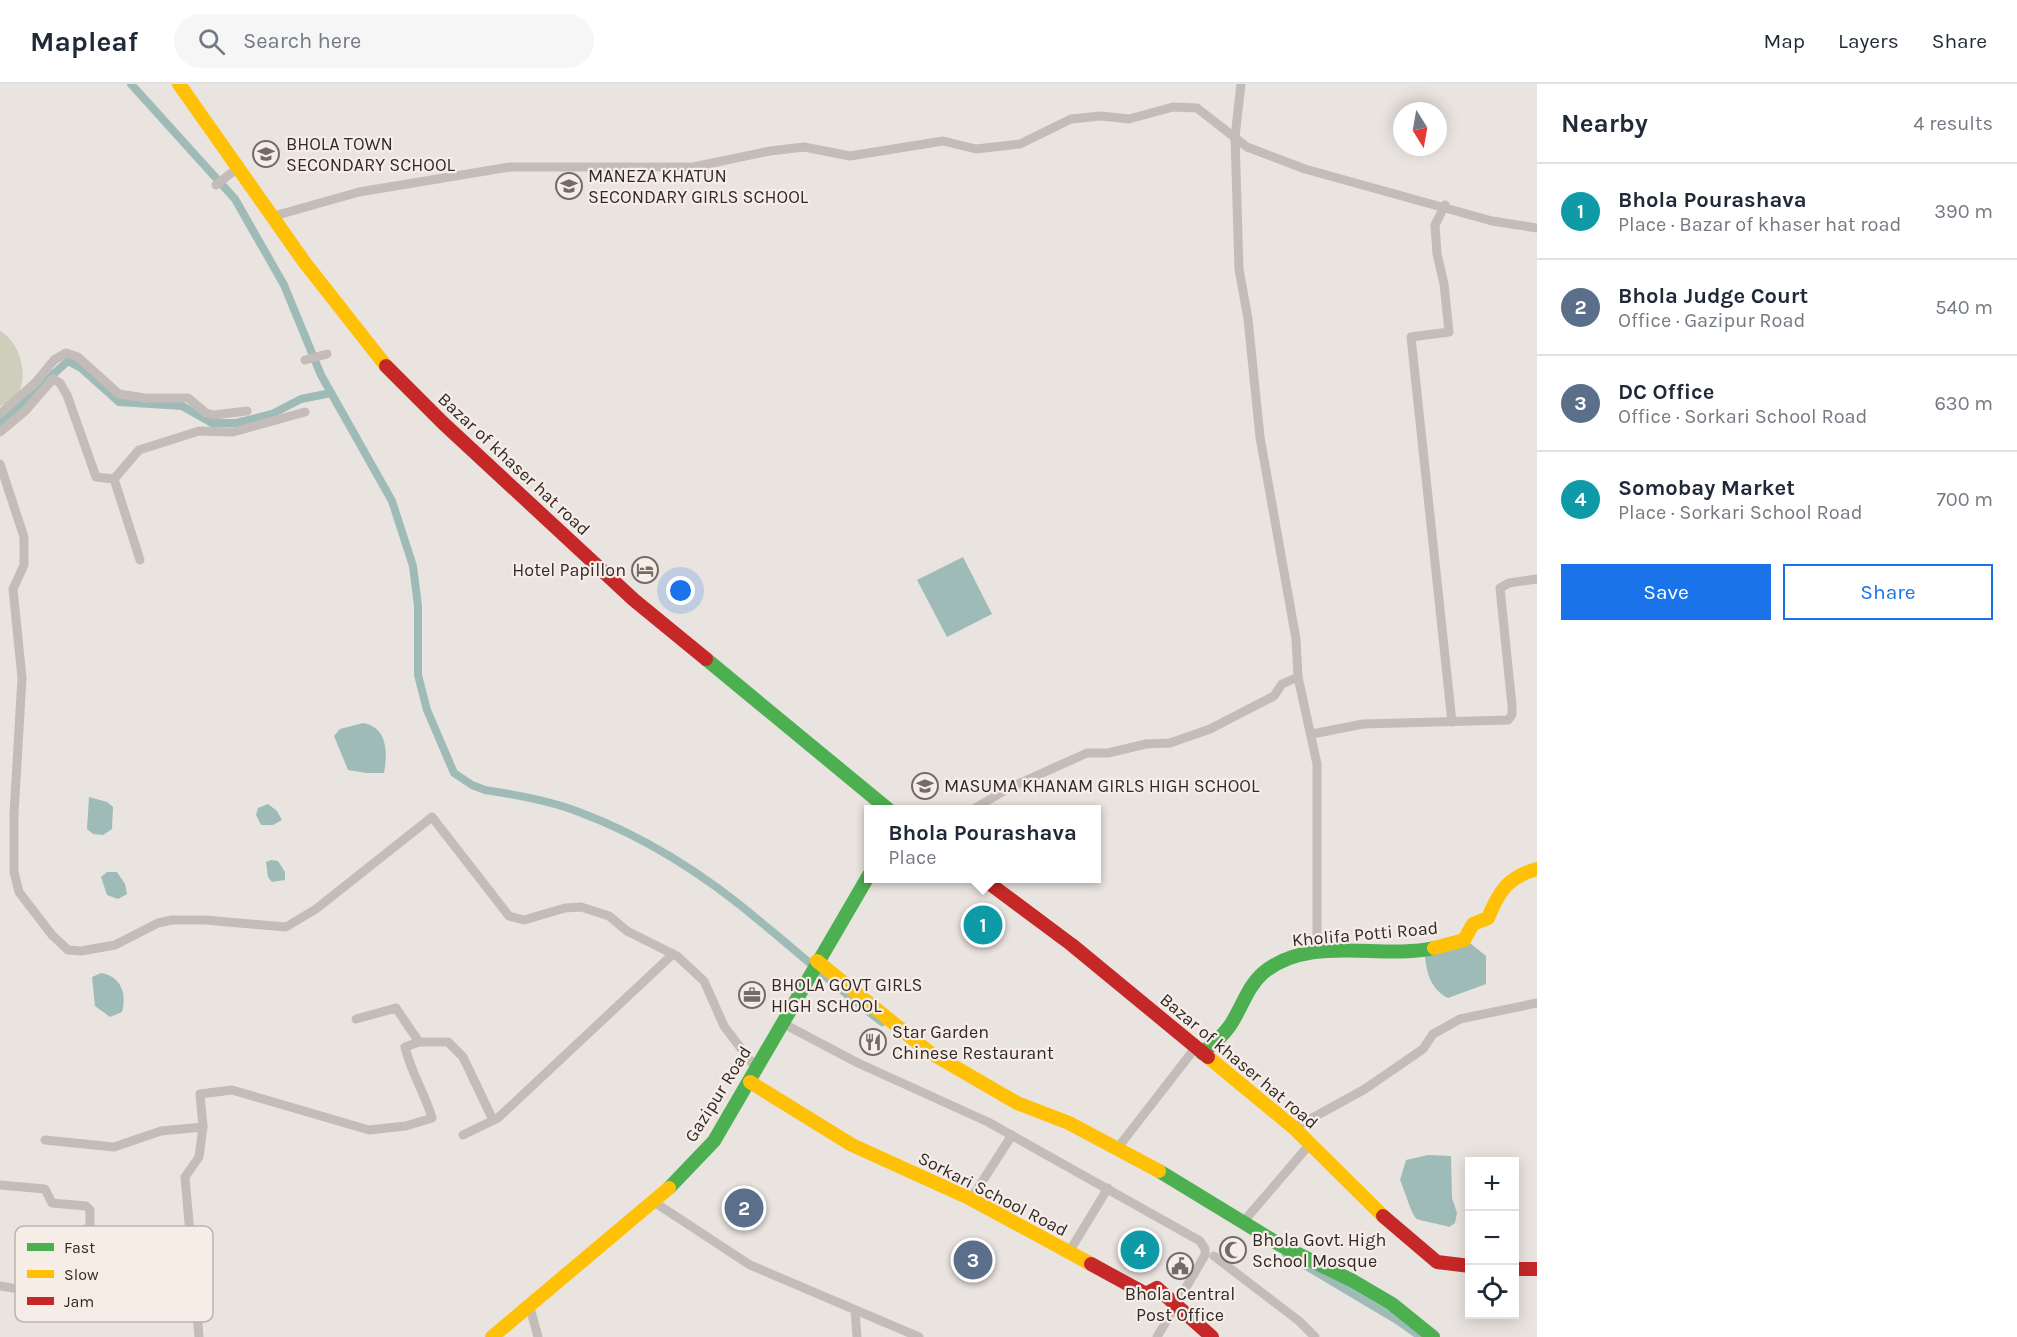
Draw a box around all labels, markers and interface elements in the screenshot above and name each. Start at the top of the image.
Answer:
search box [174,14,594,68]
text: Mapleaf [30,25,138,58]
icon: search [195,25,228,58]
text: Search here [243,28,361,54]
text: Map [1763,29,1805,53]
text: Layers [1838,29,1899,53]
text: Share [1932,29,1987,53]
north arrow [1393,102,1447,156]
text: Nearby [1561,108,1648,139]
text: 4 results [1913,112,1993,135]
place label: BHOLA TOWN SECONDARY SCHOOL [286,133,456,176]
school or university icon: BHOLA TOWN SECONDARY SCHOOL [251,139,281,169]
place label: MANEZA KHATUN SECONDARY GIRLS SCHOOL [588,165,809,208]
school or university icon: MANEZA KHATUN SECONDARY GIRLS SCHOOL [554,171,584,201]
text: Bhola Pourashava [1618,187,1807,213]
text: 1 [1577,200,1584,223]
text: 390 m [1934,200,1993,223]
text: Place · Bazar of khaser hat road [1618,213,1901,236]
text: Bhola Judge Court [1618,283,1808,309]
text: 2 [1574,296,1587,319]
text: 540 m [1935,296,1993,319]
text: Office · Gazipur Road [1618,309,1805,332]
text: DC Office [1618,379,1714,405]
street label: Bazar of khaser hat road [433,388,595,540]
text: 3 [1574,392,1587,415]
text: 630 m [1934,392,1993,415]
text: Office · Sorkari School Road [1618,405,1867,428]
text: Somobay Market [1618,475,1795,501]
text: 4 [1575,488,1586,511]
text: 700 m [1936,488,1993,511]
text: Place · Sorkari School Road [1618,501,1863,524]
hotel icon: Hotel Papillon [630,555,660,585]
place label: Hotel Papillon [512,559,626,581]
button: Save [1561,564,1771,620]
button: Share [1783,564,1993,620]
your location [666,576,695,605]
school or university icon: MASUMA KHANAM GIRLS HIGH SCHOOL [910,771,940,801]
place label: MASUMA KHANAM GIRLS HIGH SCHOOL [944,775,1260,797]
popup [864,805,1101,883]
text: Bhola Pourashava [888,820,1077,846]
text: Place [888,846,937,869]
pin: 1 [964,902,1002,948]
street label: Kholifa Potti Road [1291,917,1439,951]
place label: BHOLA GOVT GIRLS HIGH SCHOOL [771,974,922,1017]
office icon: BHOLA GOVT GIRLS HIGH SCHOOL [737,980,767,1010]
street label: Bazar of khaser hat road [1155,988,1323,1134]
place label: Star Garden Chinese Restaurant [892,1021,1054,1064]
restaurant icon: Star Garden Chinese Restaurant [858,1027,888,1057]
street label: Gazipur Road [680,1042,756,1146]
street label: Sorkari School Road [915,1147,1071,1241]
map controls [1465,1157,1519,1319]
button: + [1465,1157,1519,1211]
pin: 2 [724,1186,764,1230]
button: − [1465,1211,1519,1265]
legend [15,1226,213,1322]
pin: 4 [1120,1228,1160,1272]
place label: Bhola Govt. High School Mosque [1252,1229,1386,1272]
mosque icon: Bhola Govt. High School Mosque [1218,1235,1248,1265]
text: Fast [64,1238,95,1257]
pin: 3 [954,1238,992,1282]
public building icon: Bhola Central Post Office [1165,1251,1195,1281]
text: Slow [64,1265,99,1284]
button: locate [1465,1265,1519,1319]
place label: Bhola Central Post Office [1125,1283,1235,1326]
text: Jam [64,1292,94,1311]

